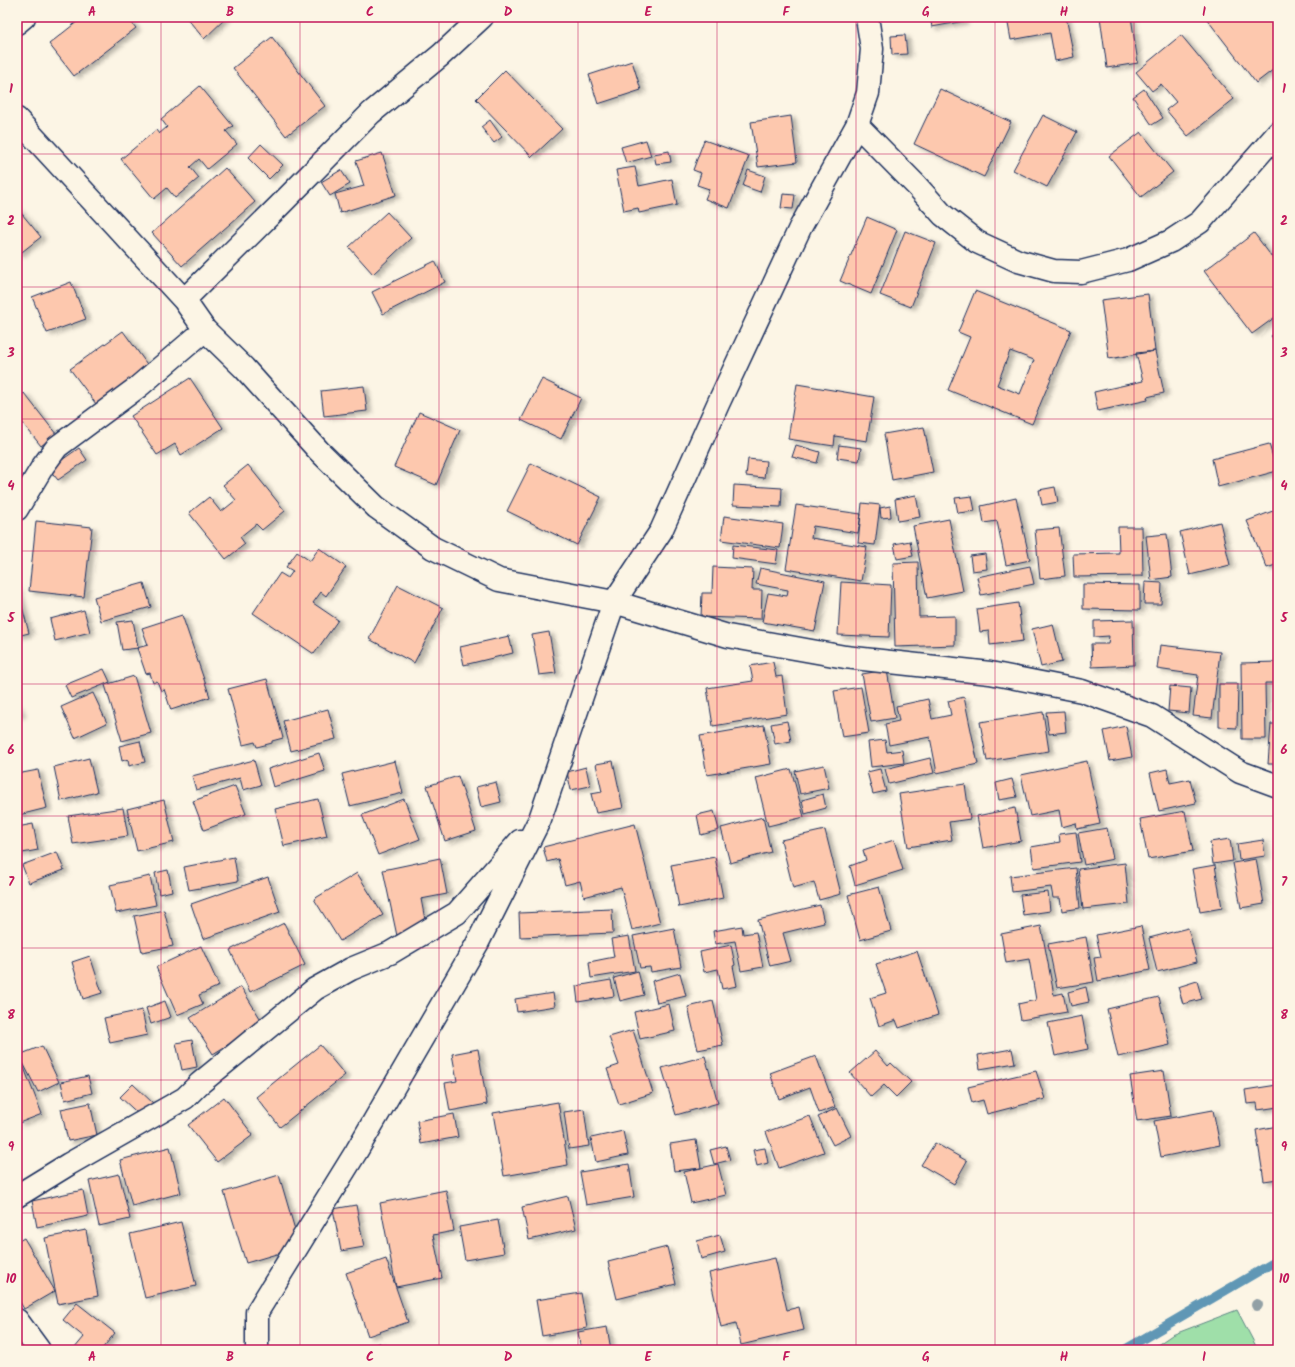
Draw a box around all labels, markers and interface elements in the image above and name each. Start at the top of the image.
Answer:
text: A [88,2,96,23]
text: B [226,2,234,23]
text: C [366,2,374,23]
text: D [504,2,513,23]
text: E [644,2,652,23]
text: F [782,2,790,23]
text: G [922,2,930,23]
text: H [1060,2,1069,23]
text: I [1202,2,1206,23]
text: 1 [9,79,13,100]
text: 1 [1282,79,1286,100]
text: 2 [7,211,15,232]
text: 2 [1280,211,1288,232]
text: 3 [6,343,15,364]
text: 3 [1279,343,1288,364]
text: 4 [7,476,15,497]
text: 4 [1280,476,1288,497]
text: 5 [7,608,16,629]
text: 5 [1280,608,1289,629]
text: 6 [7,740,15,761]
text: 6 [1280,740,1288,761]
text: 7 [8,872,15,893]
text: 7 [1281,872,1288,893]
text: 8 [7,1005,15,1026]
text: 8 [1280,1005,1288,1026]
text: 9 [8,1137,15,1158]
text: 9 [1281,1137,1288,1158]
text: 10 [6,1269,17,1290]
text: 10 [1279,1269,1290,1290]
text: A [88,1347,96,1367]
text: B [226,1347,234,1367]
text: C [366,1347,374,1367]
text: D [504,1347,513,1367]
text: E [644,1347,652,1367]
text: F [782,1347,790,1367]
text: G [922,1347,930,1367]
text: H [1060,1347,1069,1367]
text: I [1202,1347,1206,1367]

